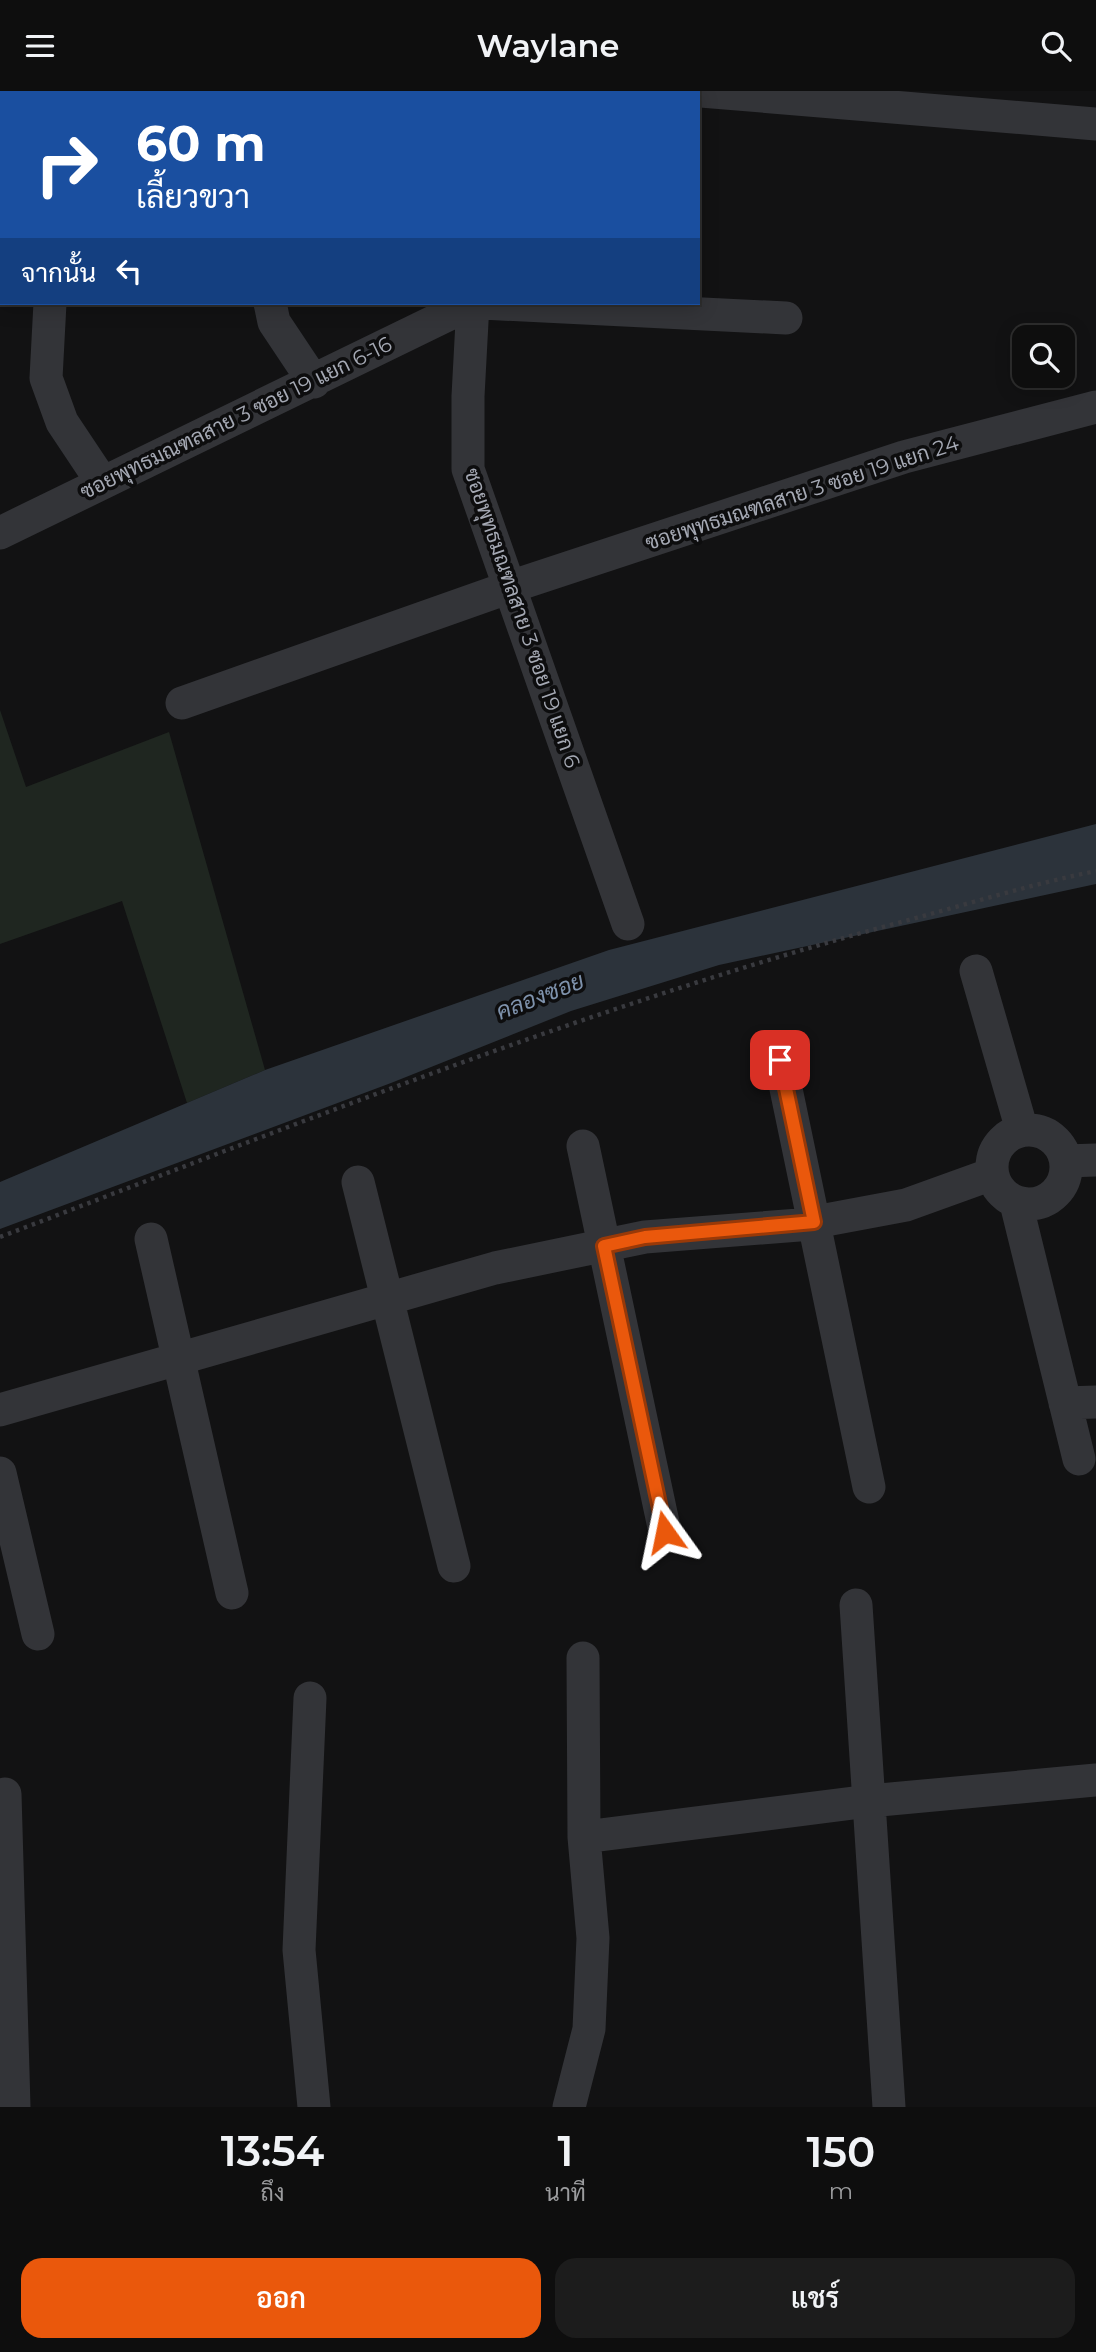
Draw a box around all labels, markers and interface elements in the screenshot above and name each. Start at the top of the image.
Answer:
text: Waylane [477,26,619,65]
icon: menu [21,27,59,65]
icon: search [1037,27,1075,65]
text: 60 m [136,114,266,173]
icon: right [21,119,112,210]
text: เลี้ยวขวา [136,177,250,216]
icon: left [110,252,148,290]
text: จากนั้น [21,257,96,289]
map controls [1012,325,1075,388]
button: search [1012,325,1075,388]
street label: ซอยพุทธมณฑลสาย 3 ซอย 19 แยก 6-16 [76,331,397,506]
street label: ซอยพุทธมณฑลสาย 3 ซอย 19 แยก 24 [642,430,962,557]
street label: ซอยพุทธมณฑลสาย 3 ซอย 19 แยก 6 [457,465,586,772]
water label: คลองซอย [492,966,588,1026]
pin [750,1030,810,1090]
icon: arrive [761,1041,799,1079]
position arrow [628,1495,702,1569]
text: 13:54 [221,2125,324,2177]
text: 1 [557,2125,573,2177]
text: 150 [807,2126,875,2178]
text: m [829,2177,853,2205]
text: ถึง [261,2179,284,2207]
text: นาที [545,2179,586,2207]
button: ออก [21,2258,541,2338]
button: แชร์ [555,2258,1075,2338]

